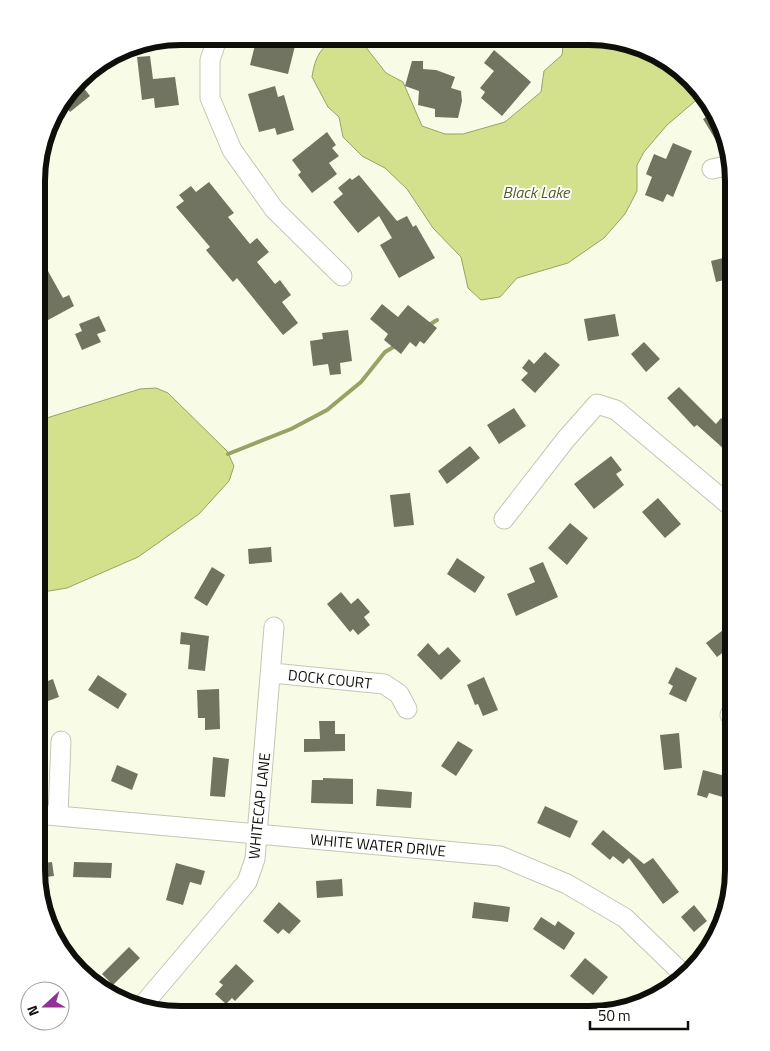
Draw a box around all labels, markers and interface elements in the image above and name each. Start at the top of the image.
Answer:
water label: Black Lake [503,180,571,204]
street label: DOCK COURT [287,663,373,695]
street label: WHITECAP LANE [242,752,276,860]
street label: WHITE WATER DRIVE [309,828,447,862]
north arrow [20,981,70,1031]
scale bar [590,998,688,1030]
text: N [21,1003,44,1019]
text: 50 m [598,1004,631,1027]

